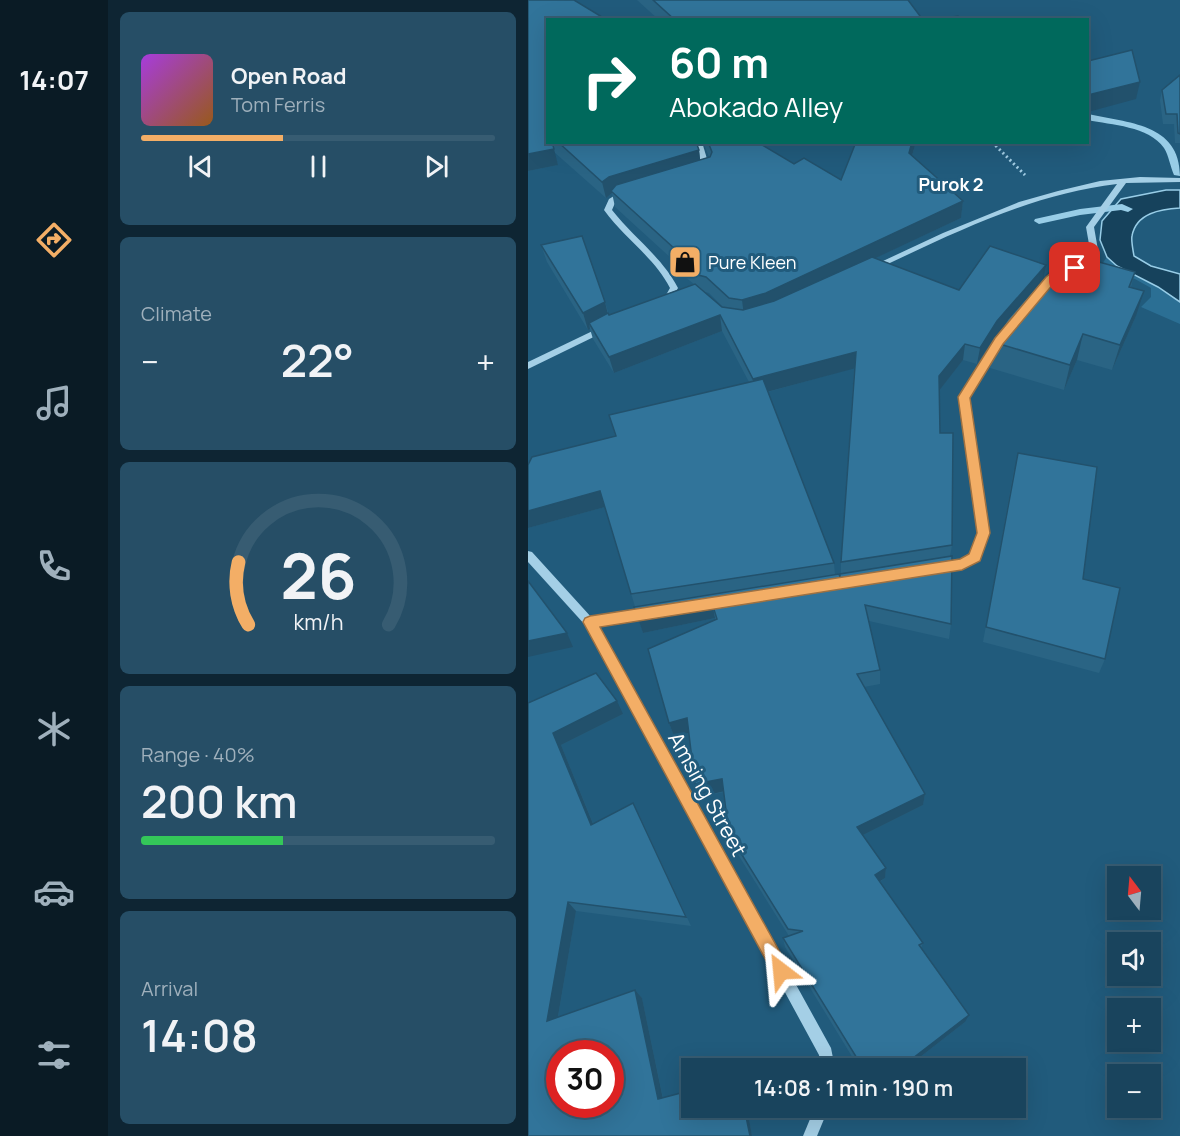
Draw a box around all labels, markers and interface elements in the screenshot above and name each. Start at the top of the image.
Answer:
text: 60 m [669,33,769,91]
icon: right [570,42,648,120]
text: 14:07 [19,61,89,98]
text: Open Road [231,61,346,91]
text: Abokado Alley [669,88,843,125]
text: Tom Ferris [231,91,325,118]
icon: previous [184,150,217,183]
icon: pause [302,150,335,183]
icon: next [420,150,453,183]
district label: Purok 2 [919,172,983,196]
icon: directions [33,219,75,261]
pin [1049,242,1100,293]
shop icon: Pure Kleen [667,244,703,280]
place label: Pure Kleen [708,250,796,274]
icon: arrive [1058,251,1091,284]
text: Climate [141,300,212,327]
text: 22° [281,329,354,391]
text: − [141,339,159,384]
text: + [476,339,495,384]
icon: music [33,382,75,424]
text: 26 [280,532,356,618]
icon: phone [33,545,75,587]
text: km/h [293,607,343,636]
icon: climate [33,708,75,750]
street label: Amsing Street [662,727,754,861]
text: Range · 40% [141,741,255,768]
text: 200 km [141,770,297,832]
north arrow [1107,866,1161,920]
map controls [1107,866,1161,1118]
icon: car [33,871,75,913]
button: sound [1107,932,1161,986]
position arrow [749,939,813,1003]
text: Arrival [141,975,198,1002]
button: + [1107,998,1161,1052]
text: 14:08 [141,1004,258,1066]
icon: filters [33,1034,75,1076]
speed limit sign: 30 [546,1040,624,1118]
button: − [1107,1064,1161,1118]
text: 14:08 · 1 min · 190 m [754,1073,953,1103]

